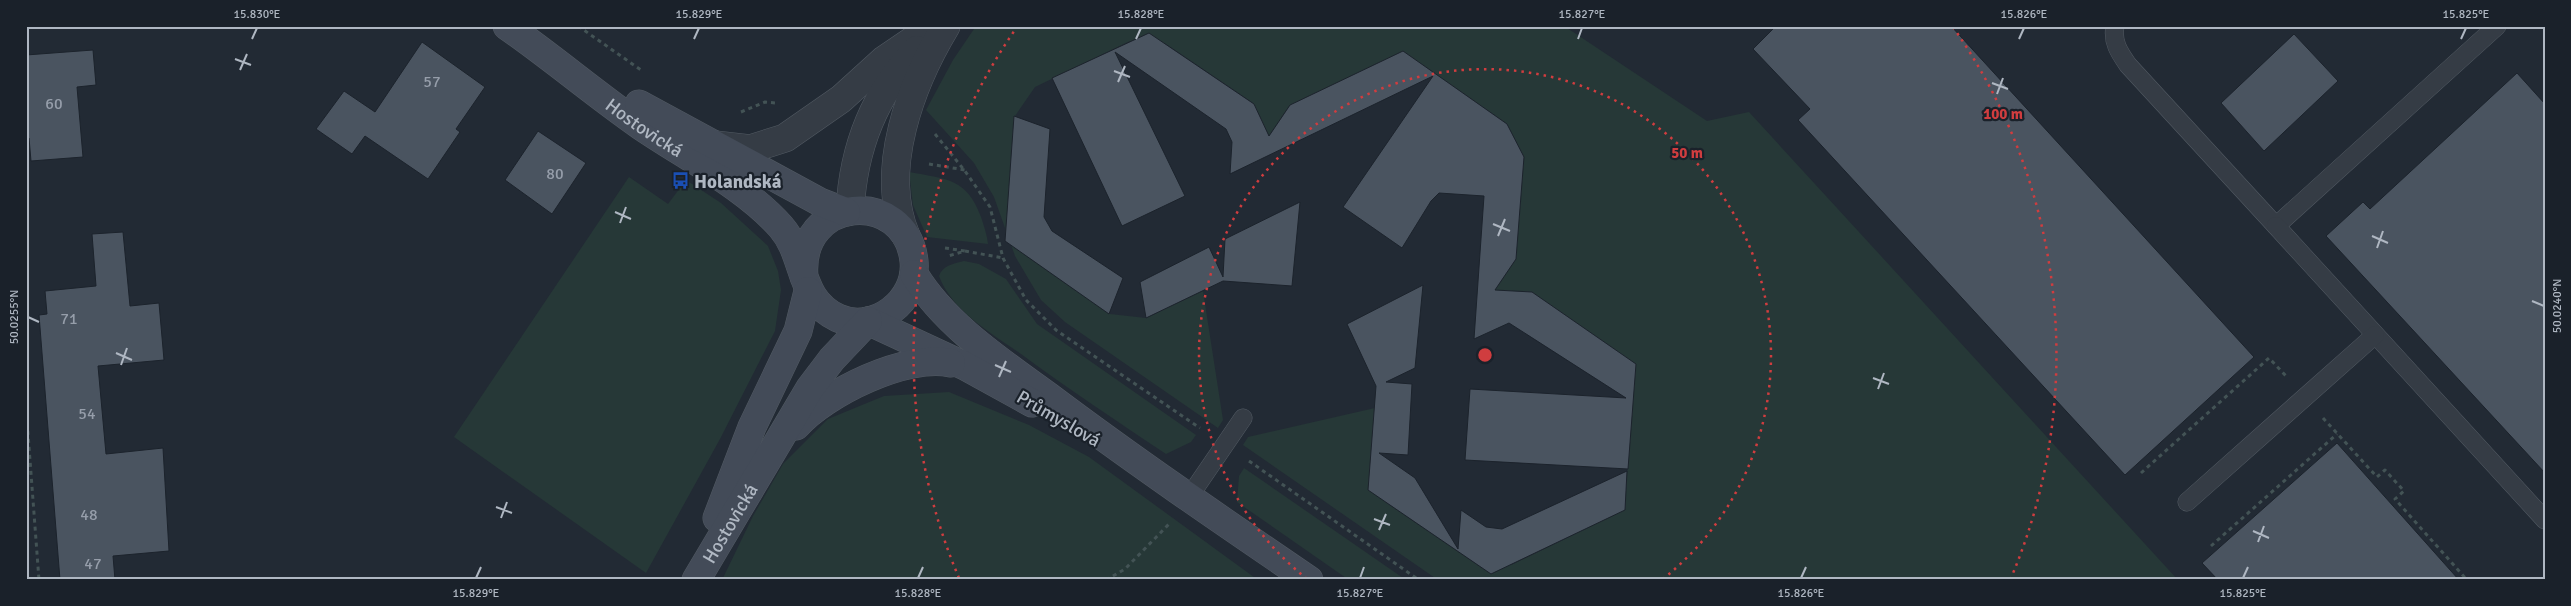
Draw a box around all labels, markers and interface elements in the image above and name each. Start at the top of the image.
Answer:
text: 15.830°E [234,7,281,22]
text: 15.829°E [676,7,723,22]
text: 15.828°E [1118,7,1165,22]
text: 15.827°E [1559,7,1606,22]
text: 15.826°E [2001,7,2048,22]
text: 15.825°E [2443,7,2490,22]
house number: 57 [423,72,441,92]
street label: Hostovická [600,93,687,163]
house number: 60 [45,94,63,114]
text: 100 m [1983,105,2023,123]
text: 50 m [1671,144,1703,162]
house number: 80 [546,164,564,184]
place label: Holandská [694,170,782,194]
bus stop icon: Holandská [670,171,690,191]
text: 50.0240°N [2550,279,2565,333]
text: 50.0255°N [7,290,22,344]
house number: 71 [60,309,78,329]
centre of rings [1476,346,1494,364]
street label: Průmyslová [1012,385,1105,453]
house number: 54 [78,404,96,424]
street label: Hostovická [698,479,764,568]
house number: 48 [80,505,98,525]
house number: 47 [84,554,102,574]
text: 15.829°E [453,586,500,601]
text: 15.828°E [895,586,942,601]
text: 15.827°E [1337,586,1384,601]
text: 15.826°E [1778,586,1825,601]
text: 15.825°E [2220,586,2267,601]

